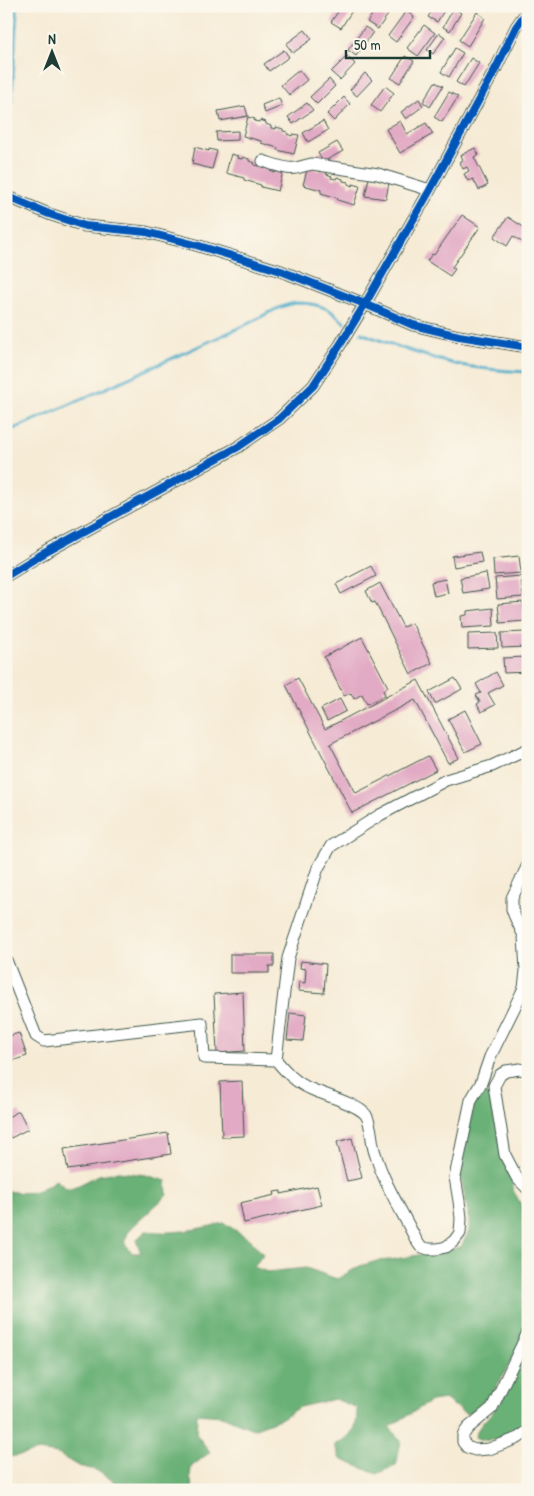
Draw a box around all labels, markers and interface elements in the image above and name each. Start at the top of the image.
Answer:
north arrow [28,28,78,78]
scale bar [346,28,430,60]
text: N [48,29,56,48]
text: 50 m [354,34,381,55]

